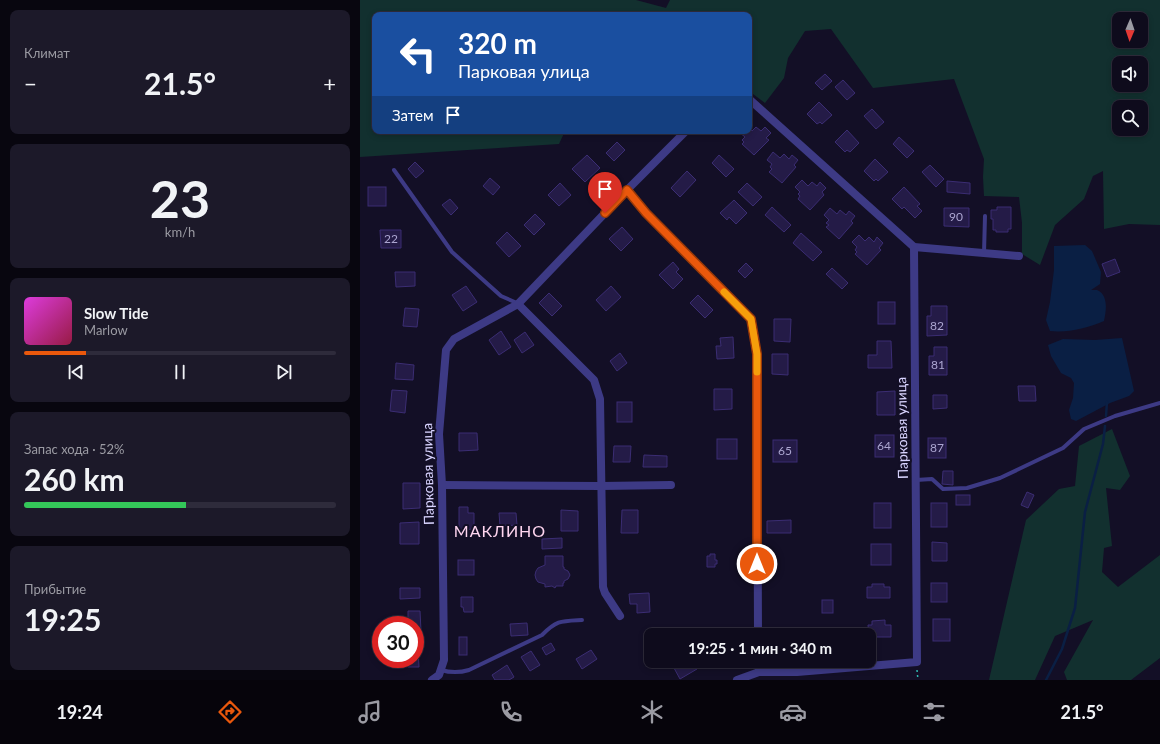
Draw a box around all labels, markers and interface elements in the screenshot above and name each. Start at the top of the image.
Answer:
north arrow [1112,12,1148,48]
map controls [1112,12,1148,136]
text: 320 m [458,26,537,60]
icon: left [392,28,444,80]
text: Климат [24,45,70,61]
button: sound [1112,56,1148,92]
text: Парковая улица [458,60,590,82]
text: 21.5° [144,65,216,101]
text: − [24,70,37,97]
text: + [323,70,336,97]
button: search [1112,100,1148,136]
icon: arrive [442,104,464,126]
text: Затем [392,106,434,124]
text: 23 [150,167,210,229]
pin [588,172,622,213]
icon: arrive [594,178,616,200]
house number: 90 [949,209,963,224]
text: km/h [165,224,195,240]
house number: 22 [384,231,398,246]
text: Slow Tide [84,304,149,322]
house number: 82 [930,318,944,333]
text: Marlow [84,322,128,338]
house number: 81 [931,357,945,372]
icon: previous [65,361,87,383]
icon: pause [169,361,191,383]
icon: next [273,361,295,383]
street label: Парковая улица [892,377,911,479]
street label: Парковая улица [418,423,437,525]
house number: 64 [877,438,891,453]
house number: 87 [930,440,944,455]
text: Запас хода · 52% [24,441,125,457]
house number: 65 [778,443,792,458]
text: 260 km [24,461,125,497]
district label: МАКЛИНО [454,521,546,540]
position arrow [736,543,778,585]
text: Прибытие [24,581,86,597]
text: 19:25 [24,601,101,637]
speed limit sign: 30 [372,616,424,668]
text: 19:25 · 1 мин · 340 m [688,639,832,657]
icon: directions [216,698,244,726]
icon: music [356,698,384,726]
icon: phone [497,698,525,726]
icon: climate [638,698,666,726]
icon: car [779,698,807,726]
icon: filters [920,698,948,726]
text: 19:24 [56,701,103,723]
text: 21.5° [1061,701,1104,723]

